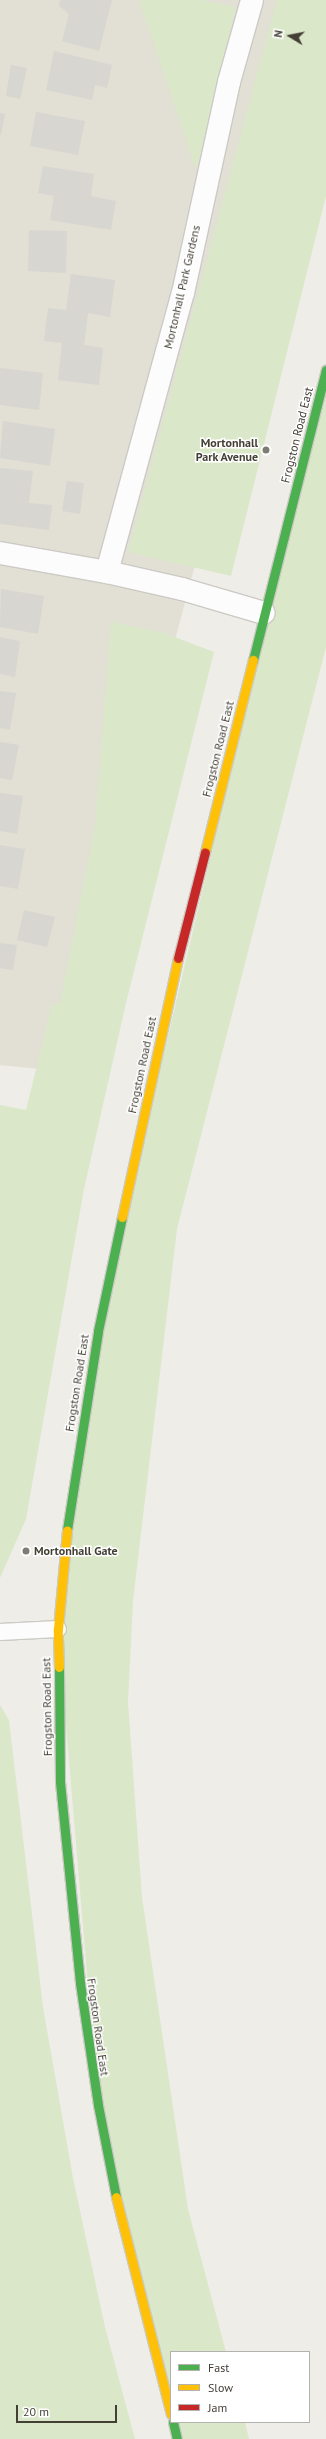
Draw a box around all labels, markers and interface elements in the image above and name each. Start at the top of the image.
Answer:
north arrow [270,16,310,56]
text: N [271,29,286,39]
street label: Mortonhall Park Gardens [161,224,203,350]
street label: Frogston Road East [278,385,316,485]
place label: Mortonhall Park Avenue [195,436,258,464]
marker: Mortonhall Park Avenue [261,445,271,455]
street label: Frogston Road East [199,699,237,799]
street label: Frogston Road East [125,1015,159,1115]
street label: Frogston Road East [62,1333,92,1433]
place label: Mortonhall Gate [34,1544,118,1558]
marker: Mortonhall Gate [21,1546,31,1556]
street label: Frogston Road East [39,1658,55,1756]
street label: Frogston Road East [84,1977,112,2077]
legend [170,2351,310,2423]
text: Fast [208,2360,229,2375]
text: Slow [208,2380,233,2395]
scale bar [18,2397,119,2423]
text: Jam [208,2400,227,2415]
text: 20 m [23,2404,49,2419]

